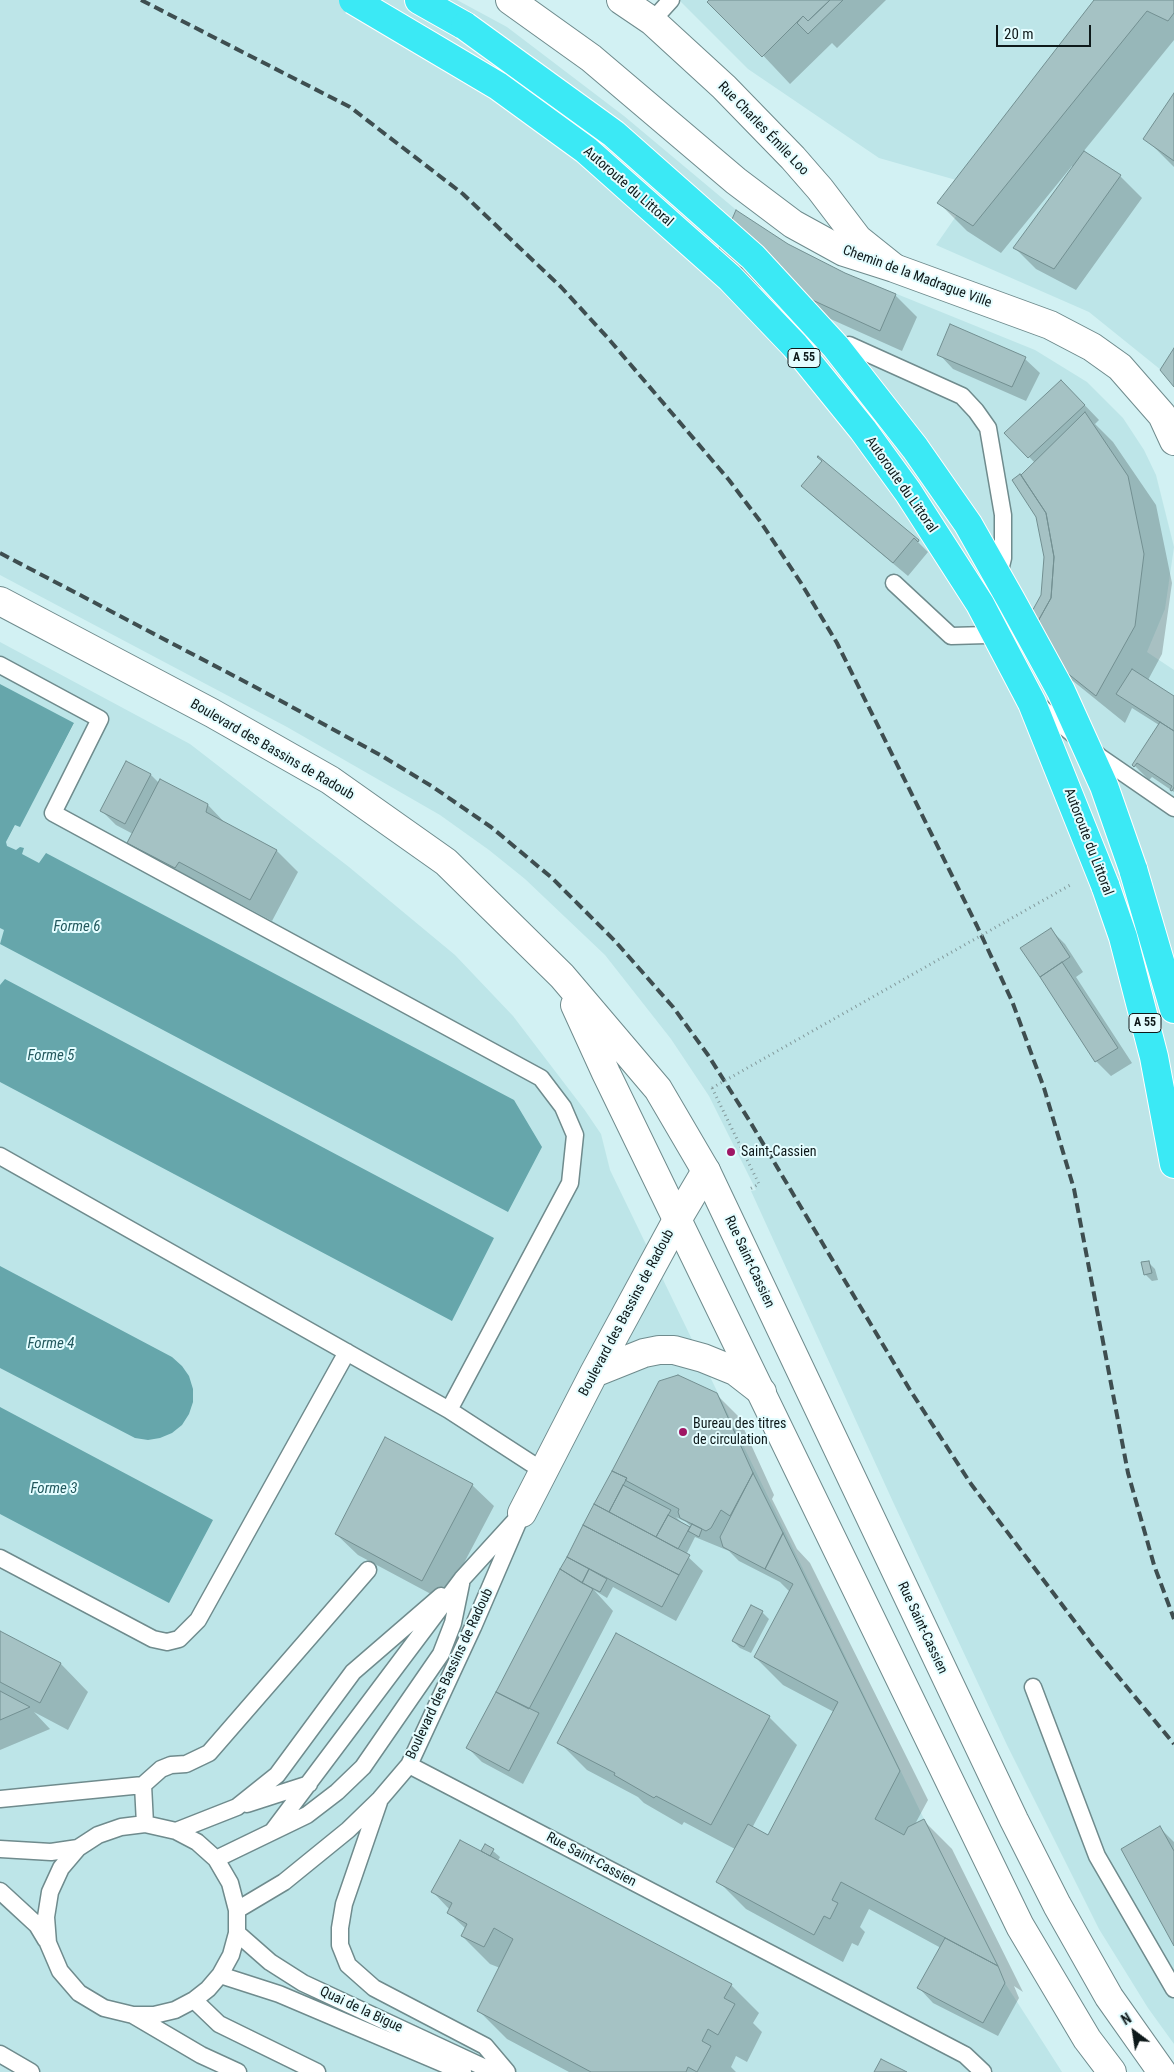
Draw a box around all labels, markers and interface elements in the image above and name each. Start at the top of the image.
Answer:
scale bar [999,15,1094,47]
text: 20 m [1004,25,1034,43]
street label: Rue Charles Émile Loo [714,79,812,179]
street label: Autoroute du Littoral [580,143,676,231]
street label: Chemin de la Madrague Ville [840,242,994,312]
road number: A 55 [788,348,820,368]
street label: Autoroute du Littoral [862,434,940,536]
street label: Boulevard des Bassins de Radoub [187,696,357,804]
street label: Autoroute du Littoral [1060,786,1116,898]
water label: Forme 6 [54,918,100,936]
road number: A 55 [1129,1014,1161,1032]
water label: Forme 5 [28,1047,74,1065]
place label: Saint-Cassien [741,1144,817,1160]
marker: Saint-Cassien [725,1146,737,1158]
street label: Rue Saint-Cassien [720,1213,778,1311]
street label: Boulevard des Bassins de Radoub [576,1227,678,1399]
water label: Forme 4 [28,1335,74,1353]
place label: Bureau des titres de circulation [693,1416,786,1448]
marker: Bureau des titres de circulation [677,1426,689,1438]
water label: Forme 3 [31,1480,77,1498]
street label: Rue Saint-Cassien [893,1579,951,1677]
street label: Boulevard des Bassins de Radoub [403,1586,497,1762]
street label: Rue Saint-Cassien [543,1829,639,1891]
street label: Quai de la Bigue [317,1984,405,2036]
north arrow [1109,2007,1159,2057]
text: N [1118,2010,1134,2028]

